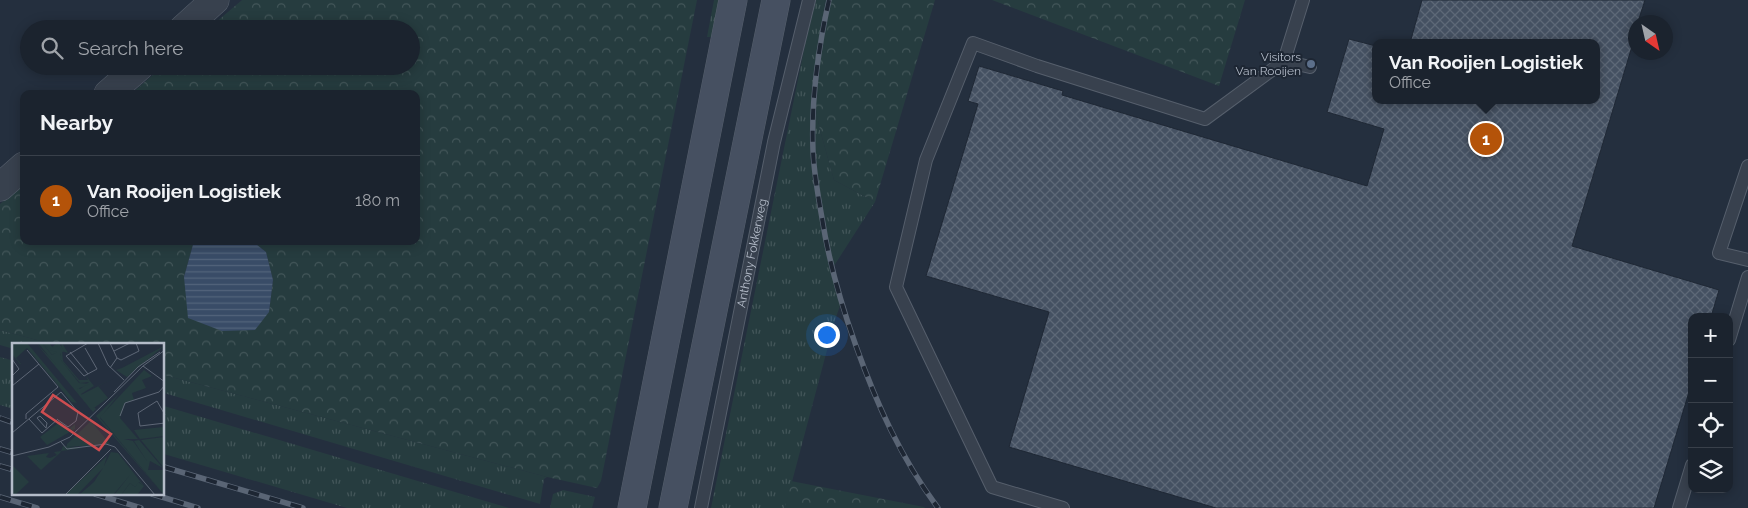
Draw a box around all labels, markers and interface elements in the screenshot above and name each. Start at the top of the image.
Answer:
north arrow [1628,15,1673,60]
search box [20,20,420,75]
icon: search [38,34,66,62]
text: Search here [78,37,184,59]
popup [1372,39,1600,104]
place label: Visitors Van Rooijen [1236,50,1301,78]
text: Van Rooijen Logistiek [1389,51,1583,73]
marker: Visitors Van Rooijen [1305,58,1317,70]
text: Office [1389,73,1431,92]
text: Nearby [40,110,113,135]
pin: 1 [1470,120,1502,158]
text: Van Rooijen Logistiek [87,180,281,202]
text: 1 [52,191,60,210]
text: 180 m [355,191,400,210]
street label: Anthony Fokkerweg [734,197,770,309]
text: Office [87,202,129,221]
map controls [1688,313,1733,493]
button: + [1688,313,1733,358]
your location [814,322,840,348]
inset map [12,343,165,496]
button: − [1688,358,1733,403]
button: locate [1688,403,1733,448]
button: layers [1688,448,1733,493]

